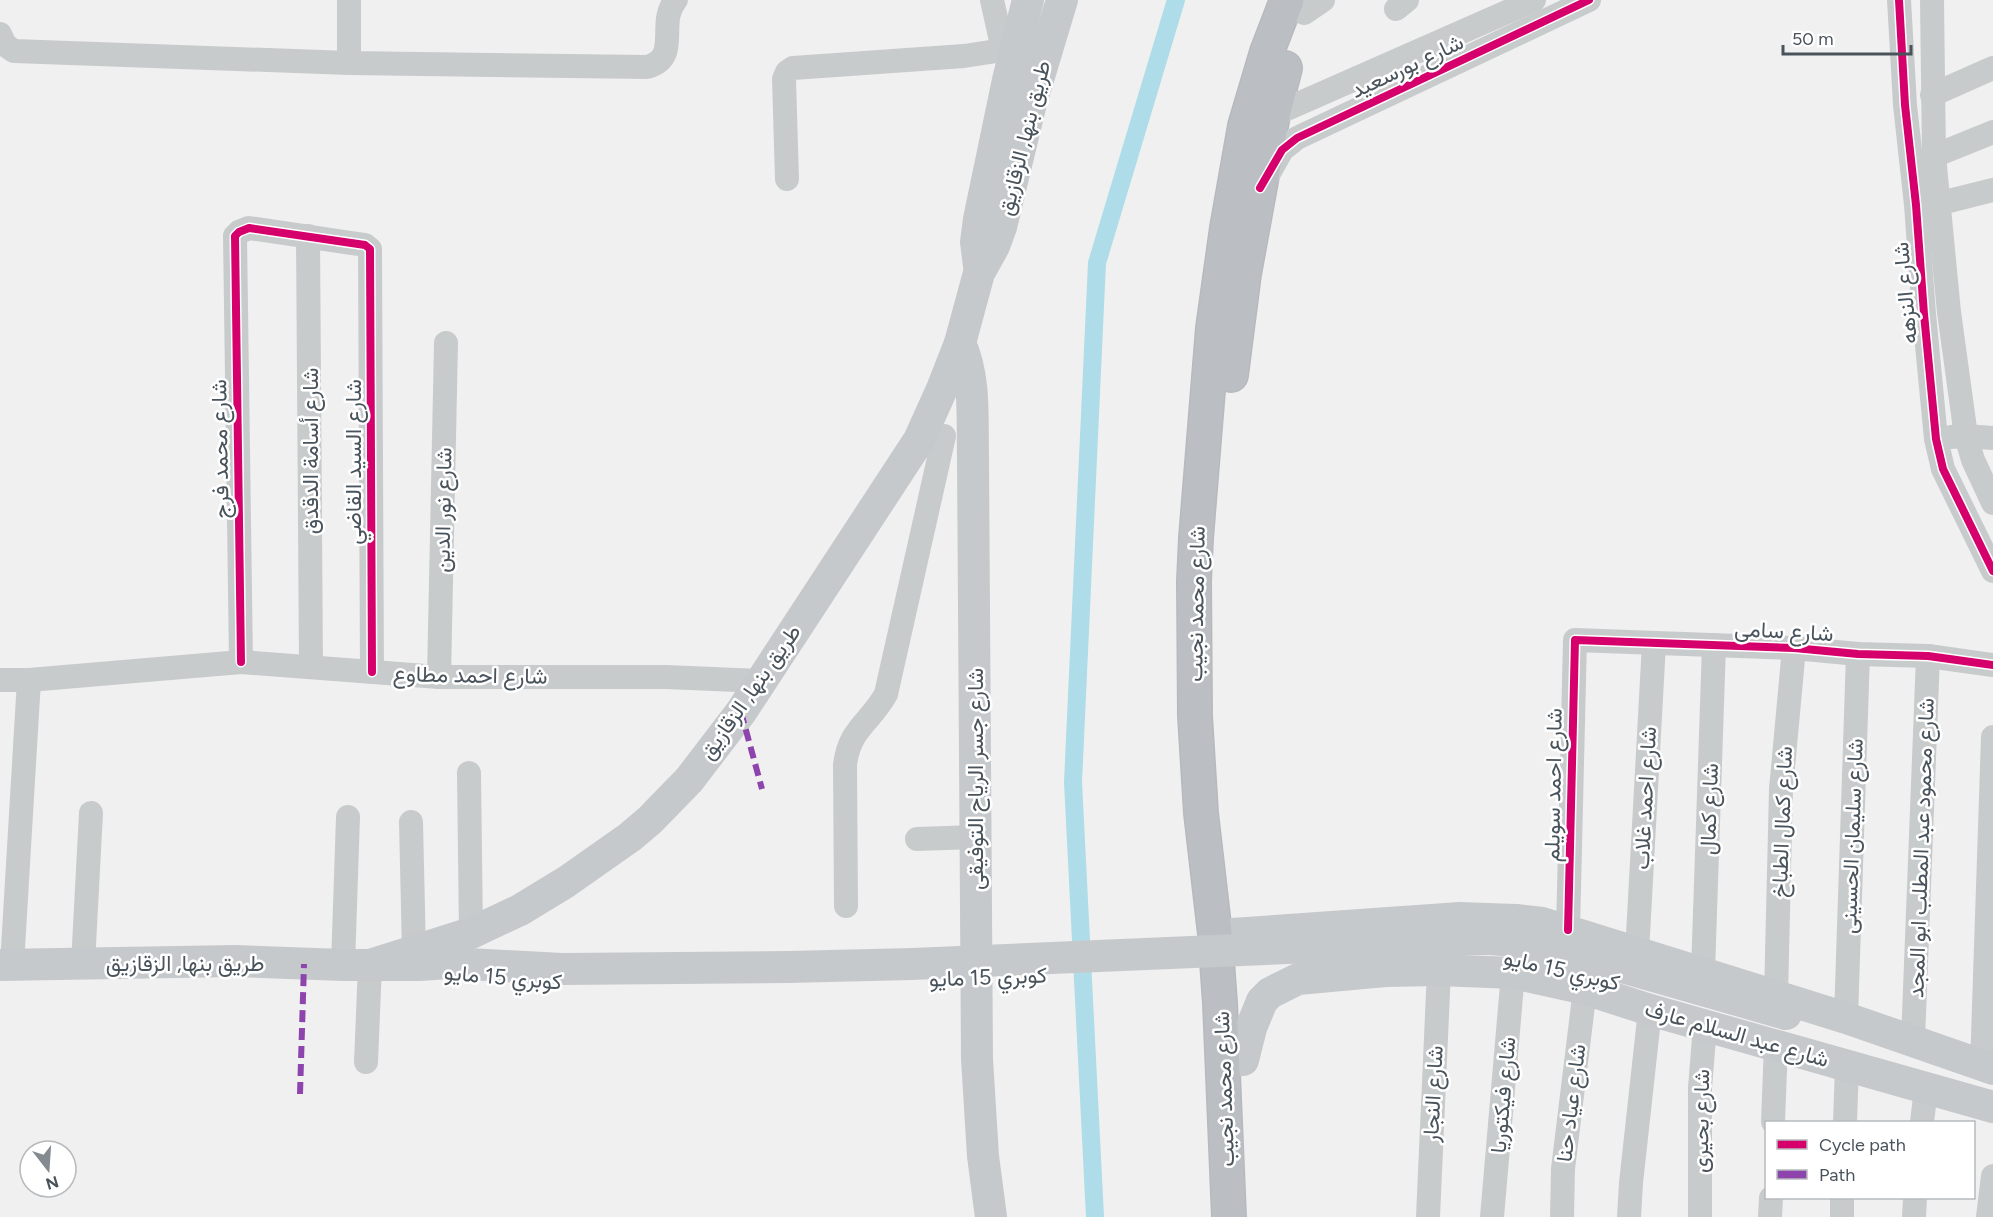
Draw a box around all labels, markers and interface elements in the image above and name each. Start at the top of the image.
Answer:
scale bar [1783,18,1910,56]
street label: شارع بورسعيد [1346,28,1468,105]
text: 50 m [1792,28,1834,50]
street label: طريق بنها, الزقازيق [992,58,1056,218]
street label: شارع النزهه [1887,241,1924,345]
street label: شارع أسامة الدقدق [297,368,325,534]
street label: شارع محمد فرج [205,379,236,519]
street label: شارع السيد القاضي [340,379,372,545]
street label: شارع نور الدين [428,447,459,573]
street label: شارع محمد نجيب [1181,526,1212,682]
street label: شارع سامى [1734,615,1834,648]
street label: طريق بنها, الزقازيق [693,619,807,765]
street label: شارع احمد مطاوع [392,660,548,691]
street label: شارع جسر الرياح التوفيقى [962,668,990,890]
street label: شارع محمود عبد المطلب ابو المجد [1902,697,1941,999]
street label: شارع احمد سويلم [1538,708,1569,862]
street label: شارع احمد غلاب [1628,726,1663,870]
street label: شارع سليمان الحسينى [1835,738,1870,934]
street label: شارع كمال الطباخ [1766,746,1799,898]
street label: شارع كمال [1694,763,1725,855]
street label: كوبري 15 مايو [1500,944,1623,1001]
street label: طريق بنها, الزقازيق [106,950,264,977]
street label: كوبري 15 مايو [443,958,563,1001]
street label: كوبري 15 مايو [929,961,1048,998]
street label: شارع عبد السلام عارف [1642,995,1832,1074]
street label: شارع محمد نجيب [1208,1011,1241,1167]
street label: شارع فيكتوريا [1484,1036,1523,1154]
street label: شارع عياد حنا [1550,1042,1593,1164]
street label: شارع النجار [1417,1045,1450,1144]
street label: شارع بحيرى [1687,1069,1716,1173]
legend [1765,1121,1975,1199]
text: Cycle path [1819,1134,1906,1156]
north arrow [18,1139,78,1199]
text: Path [1819,1164,1855,1186]
text: N [44,1172,61,1194]

